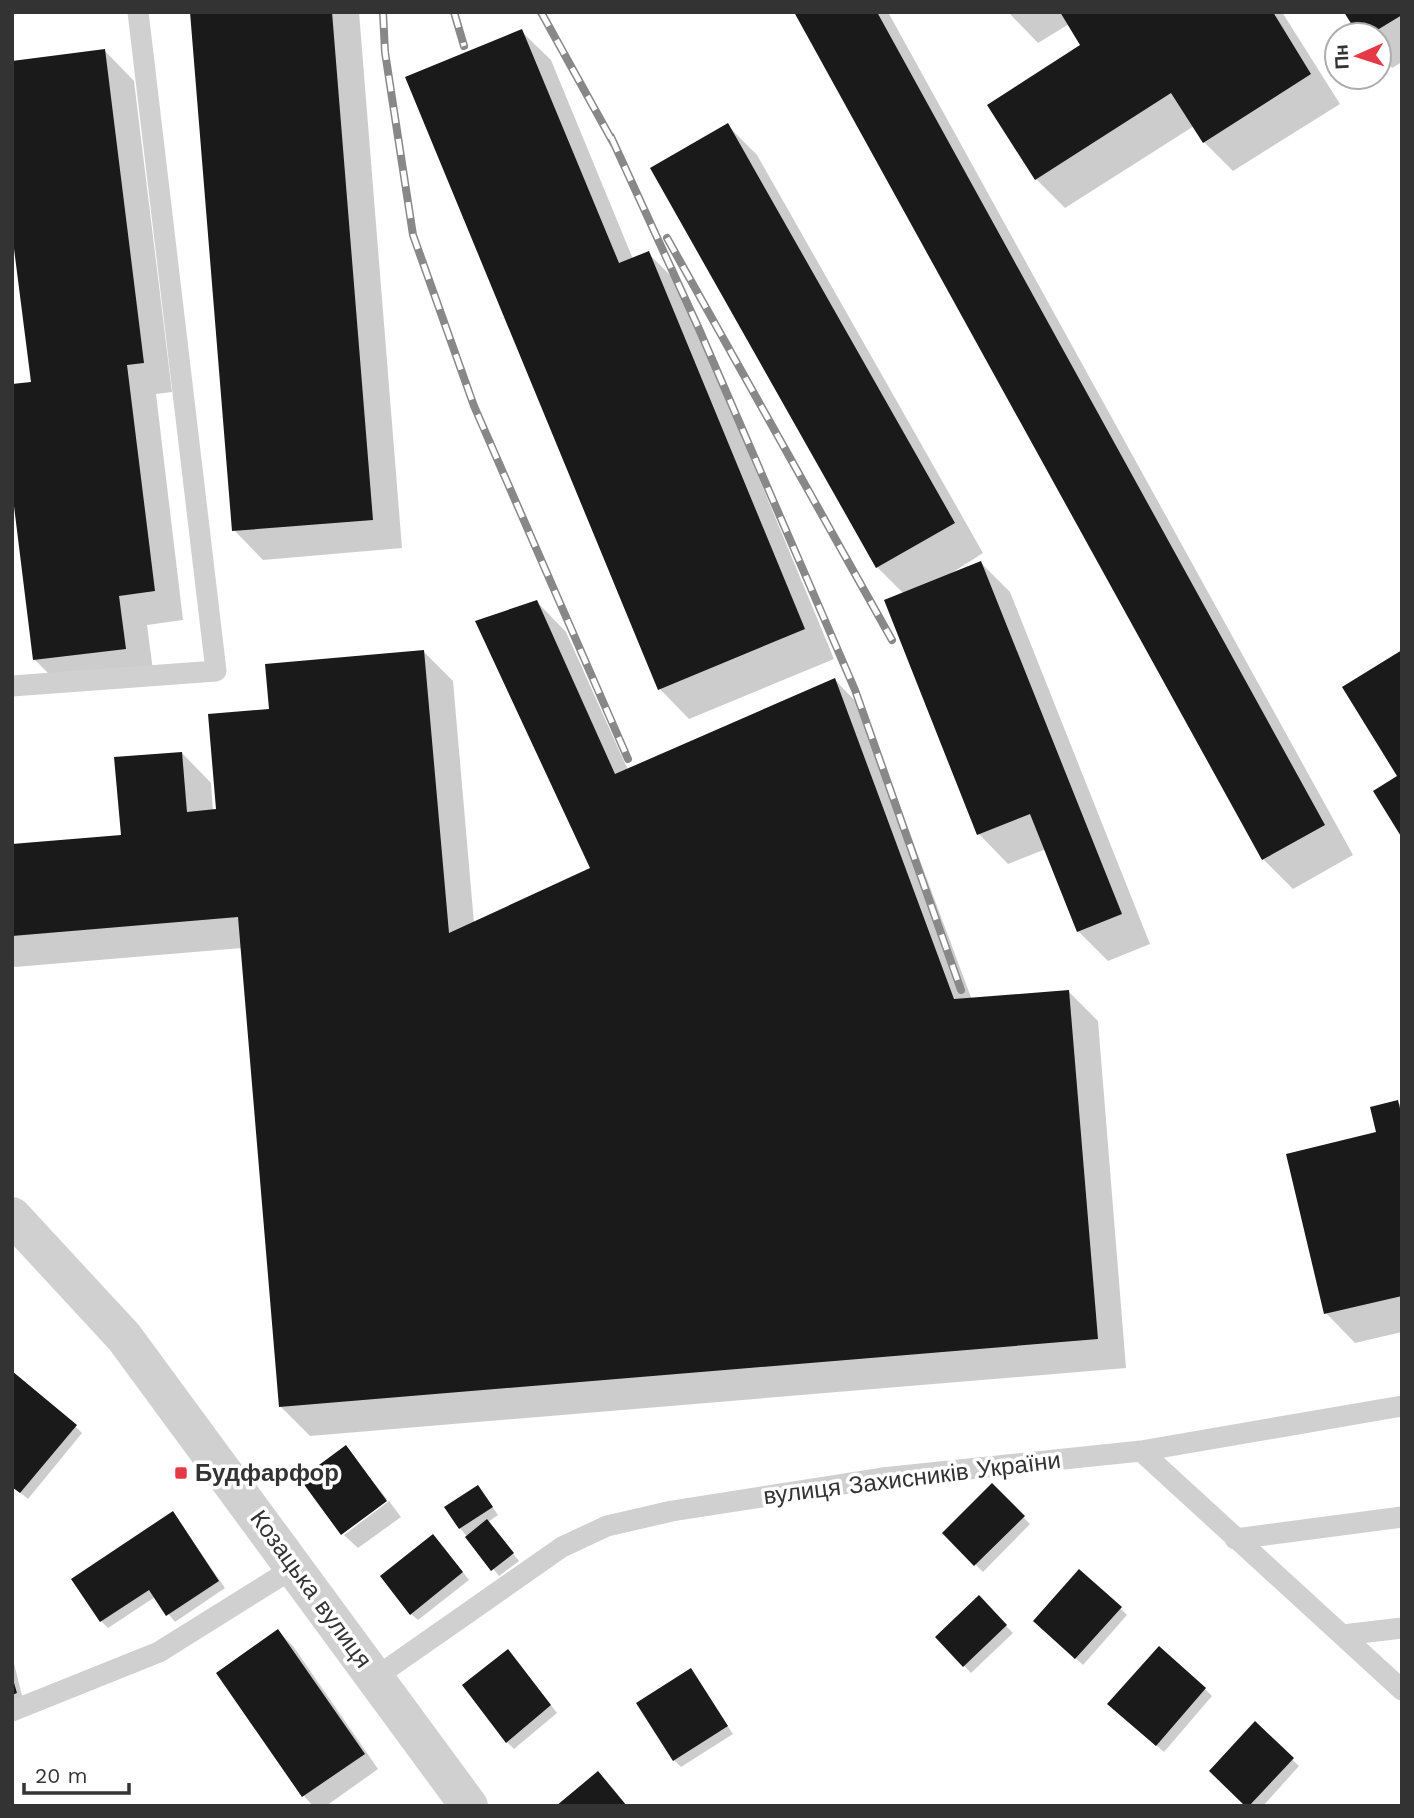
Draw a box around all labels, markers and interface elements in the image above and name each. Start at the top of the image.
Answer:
north arrow [1323,21,1393,91]
text: Пн [1329,44,1354,70]
street label: вулиця Захисників України [762,1446,1062,1510]
place label: Будфарфор [195,1459,339,1487]
marker: Будфарфор [173,1465,189,1481]
street label: Козацька вулиця [244,1505,378,1673]
scale bar [24,1752,130,1796]
text: 20 m [35,1763,87,1788]

